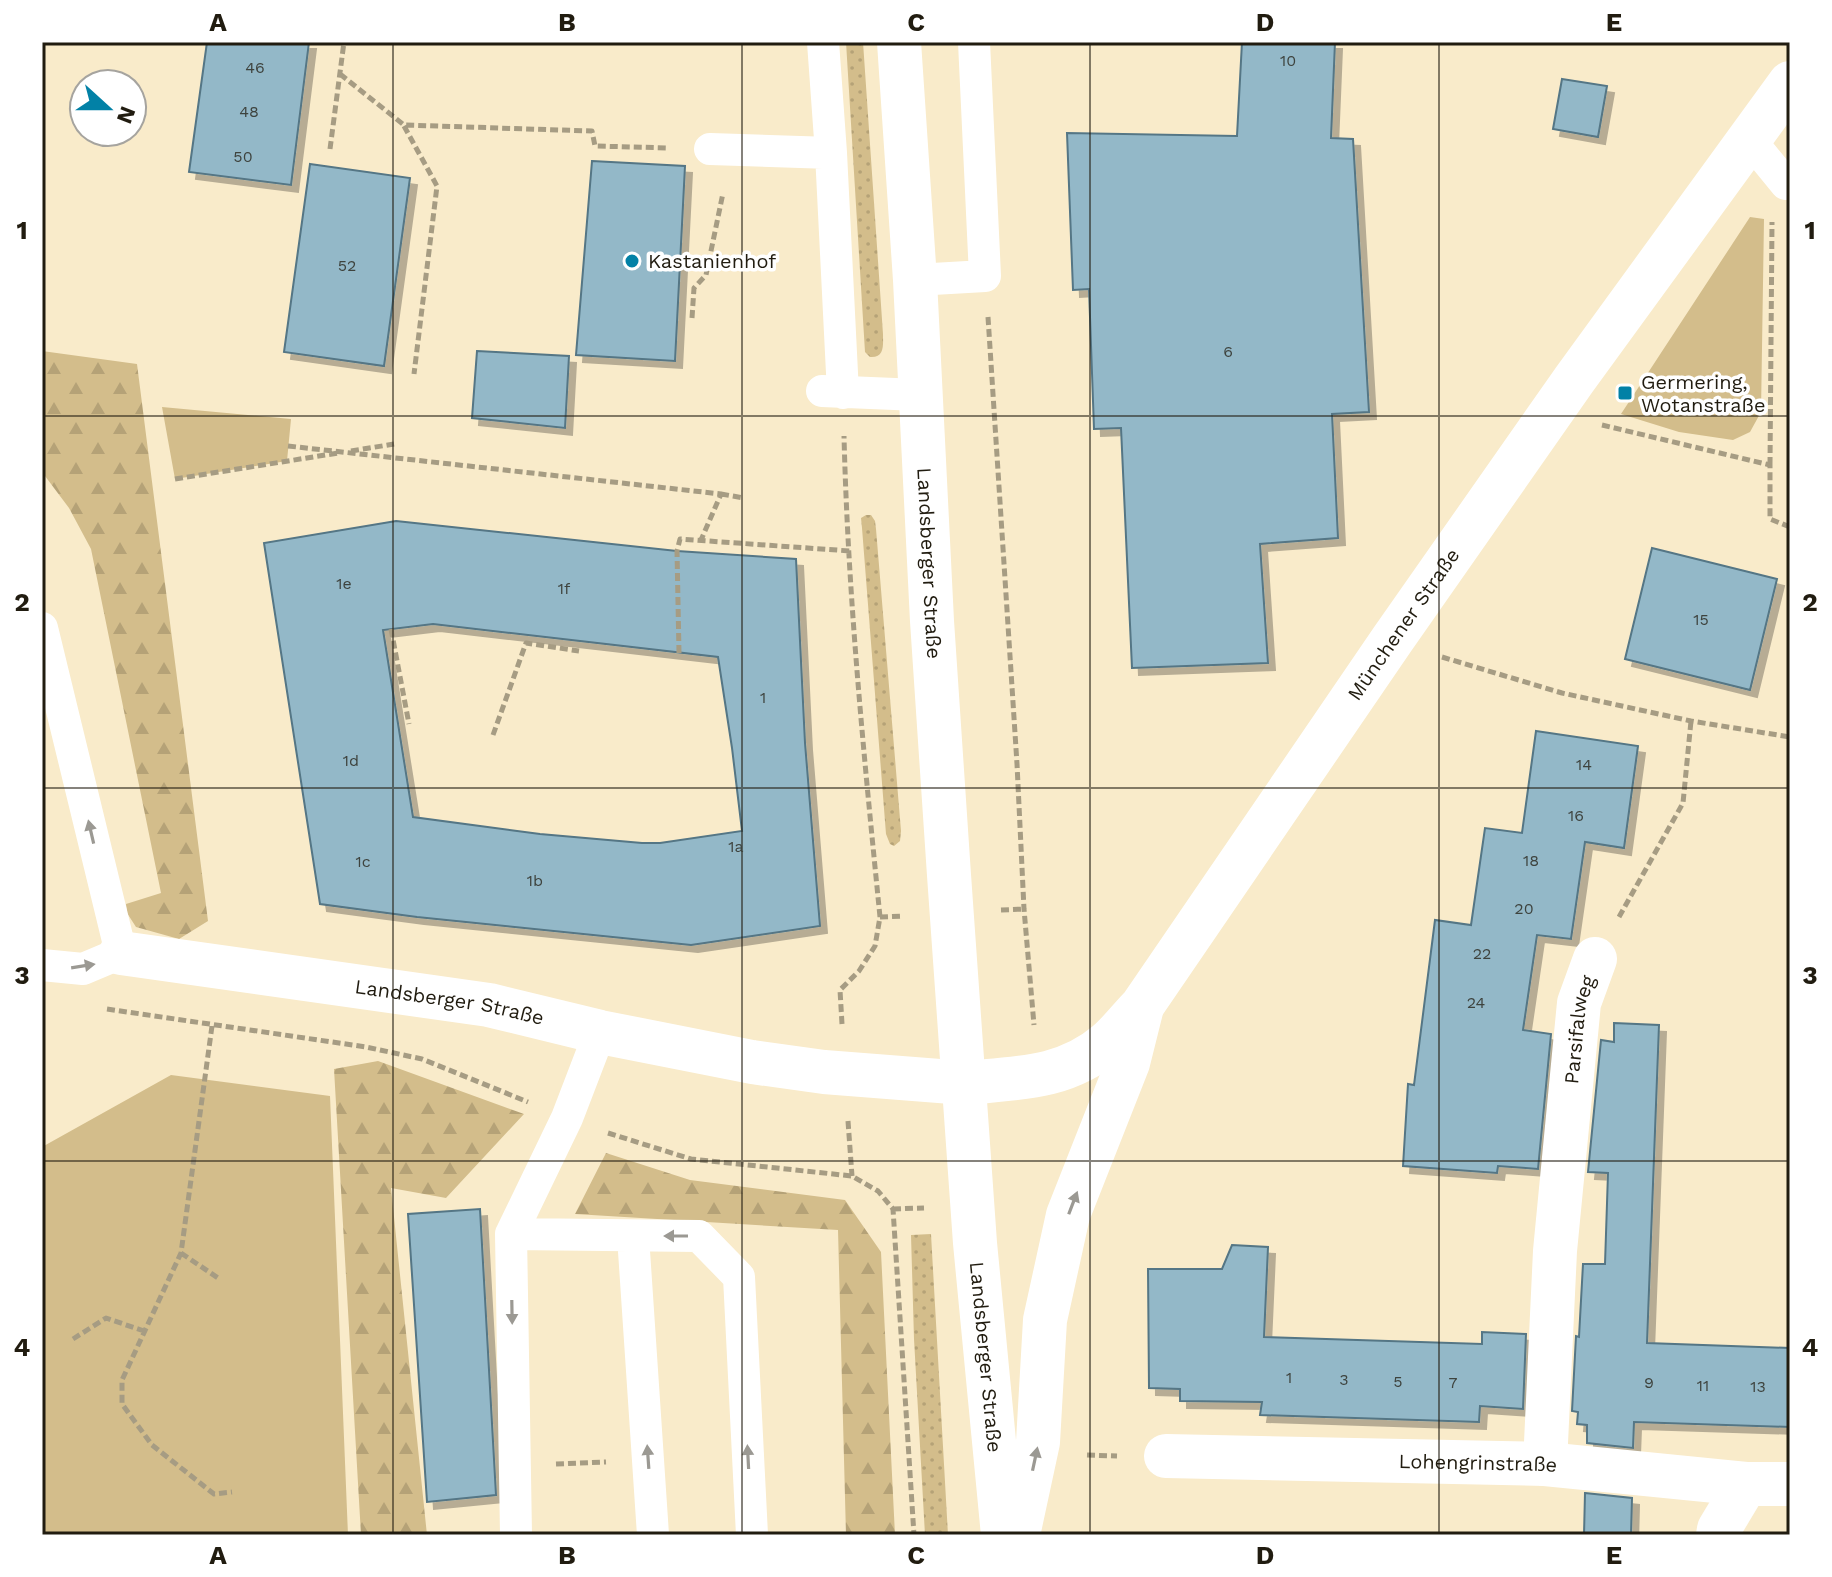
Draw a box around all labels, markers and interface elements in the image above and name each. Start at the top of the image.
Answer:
text: A [209,7,227,37]
text: B [558,7,576,37]
text: C [907,7,925,37]
text: D [1256,7,1274,37]
text: E [1606,7,1622,37]
house number: 10 [1280,51,1296,70]
house number: 46 [245,58,265,77]
north arrow [68,68,148,148]
house number: 48 [239,102,259,121]
text: N [112,103,141,127]
house number: 50 [233,147,253,166]
text: 1 [16,215,28,245]
text: 1 [1804,215,1816,245]
place label: Kastanienhof [648,249,776,273]
marker: Kastanienhof [623,252,641,270]
house number: 52 [338,256,356,275]
house number: 6 [1223,342,1233,361]
place label: Germering, Wotanstraße [1641,370,1765,417]
marker: Germering, Wotanstraße [1616,384,1634,402]
street label: Landsberger Straße [912,467,946,660]
street label: Münchener Straße [1342,544,1464,705]
house number: 1e [336,574,352,593]
house number: 1f [558,579,571,598]
text: 2 [14,587,30,617]
text: 2 [1802,587,1818,617]
house number: 15 [1693,610,1709,629]
house number: 1 [760,688,766,707]
house number: 1d [343,751,359,770]
house number: 14 [1576,755,1592,774]
house number: 16 [1568,806,1584,825]
one-way arrow [84,820,97,845]
house number: 1a [728,837,744,856]
house number: 18 [1523,851,1539,870]
house number: 1c [355,852,371,871]
house number: 1b [527,871,543,890]
house number: 20 [1514,899,1534,918]
house number: 22 [1473,944,1491,963]
one-way arrow [70,959,95,971]
text: 3 [14,960,30,990]
text: 3 [1802,960,1818,990]
street label: Parsifalweg [1559,972,1600,1085]
street label: Landsberger Straße [353,974,546,1030]
house number: 24 [1467,993,1486,1012]
one-way arrow [1067,1191,1080,1215]
one-way arrow [663,1230,688,1242]
street label: Landsberger Straße [965,1261,1007,1454]
one-way arrow [506,1300,518,1325]
text: 4 [14,1332,31,1362]
text: 4 [1802,1332,1819,1362]
house number: 1 [1286,1368,1292,1387]
house number: 3 [1339,1370,1349,1389]
house number: 5 [1393,1372,1403,1391]
house number: 7 [1449,1373,1458,1392]
house number: 9 [1644,1373,1654,1392]
house number: 11 [1697,1376,1709,1395]
house number: 13 [1750,1377,1766,1396]
one-way arrow [641,1444,654,1469]
one-way arrow [742,1444,755,1469]
one-way arrow [1029,1446,1041,1471]
street label: Lohengrinstraße [1398,1449,1558,1477]
text: A [209,1540,227,1570]
text: B [558,1540,576,1570]
text: C [907,1540,925,1570]
text: D [1256,1540,1274,1570]
text: E [1606,1540,1622,1570]

